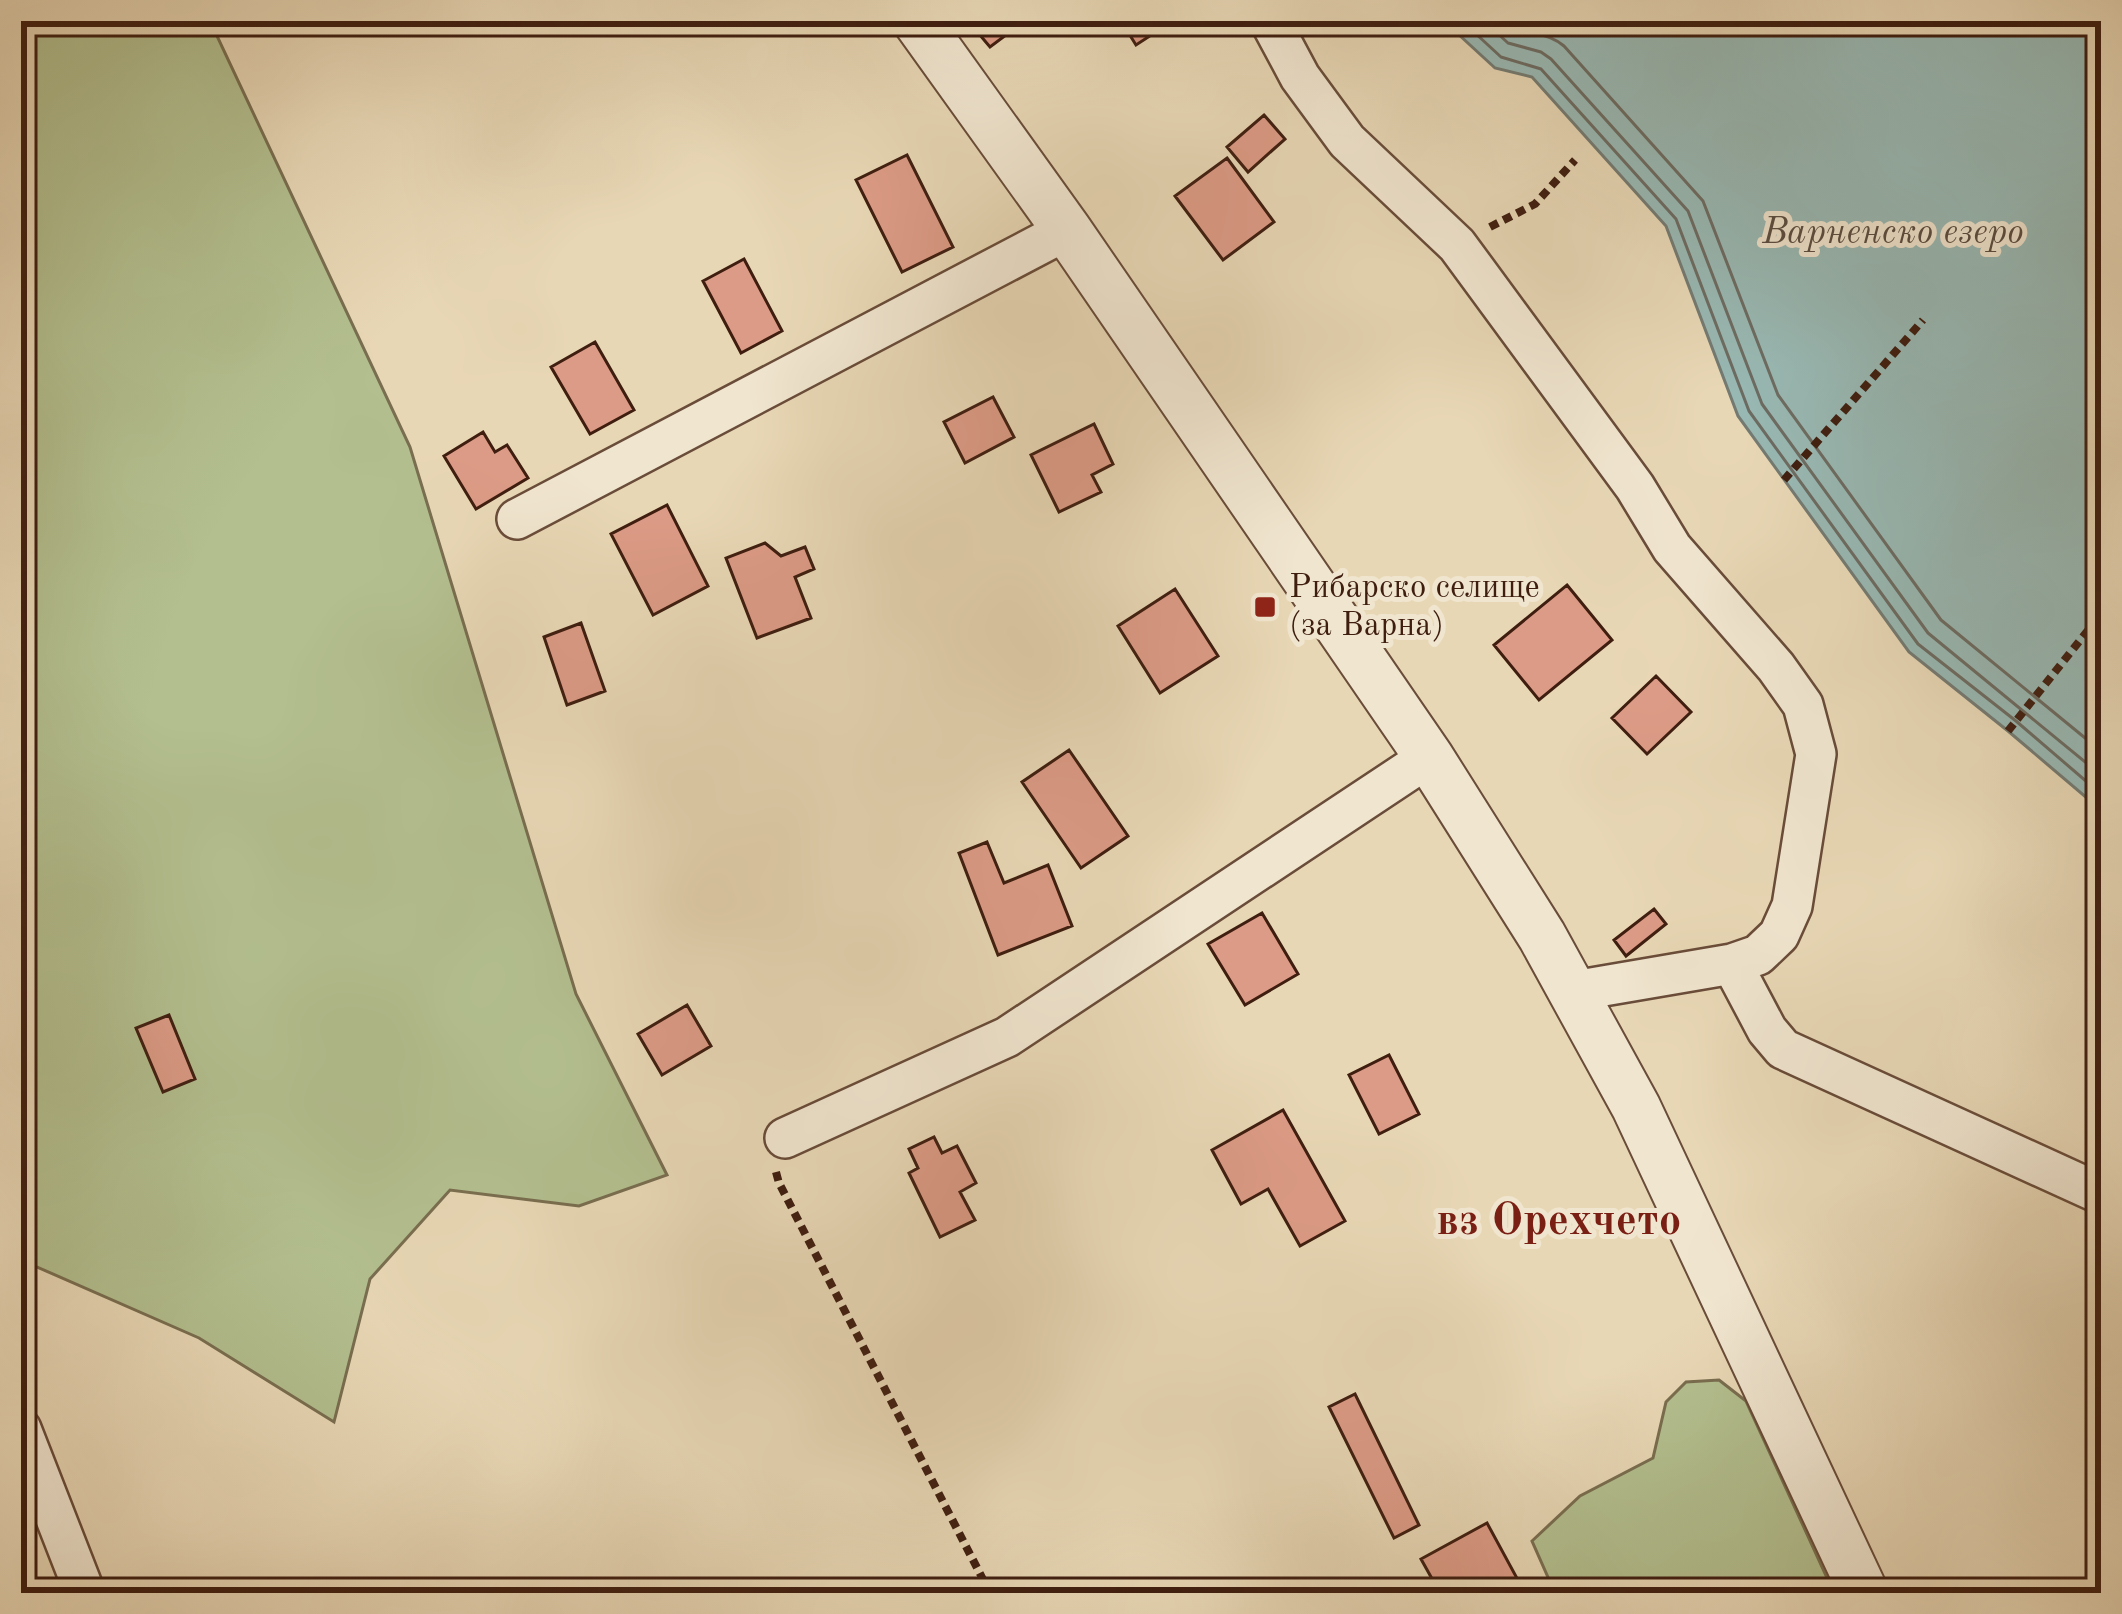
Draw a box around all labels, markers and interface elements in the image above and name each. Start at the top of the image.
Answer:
water label: Варненско езеро [1761,216,2024,252]
place label: Рибарско селище (за Варна) [1289,572,1540,643]
marker: Рибарско селище (за Варна) [1252,594,1278,620]
district label: вз Орехчето [1437,1200,1681,1245]

